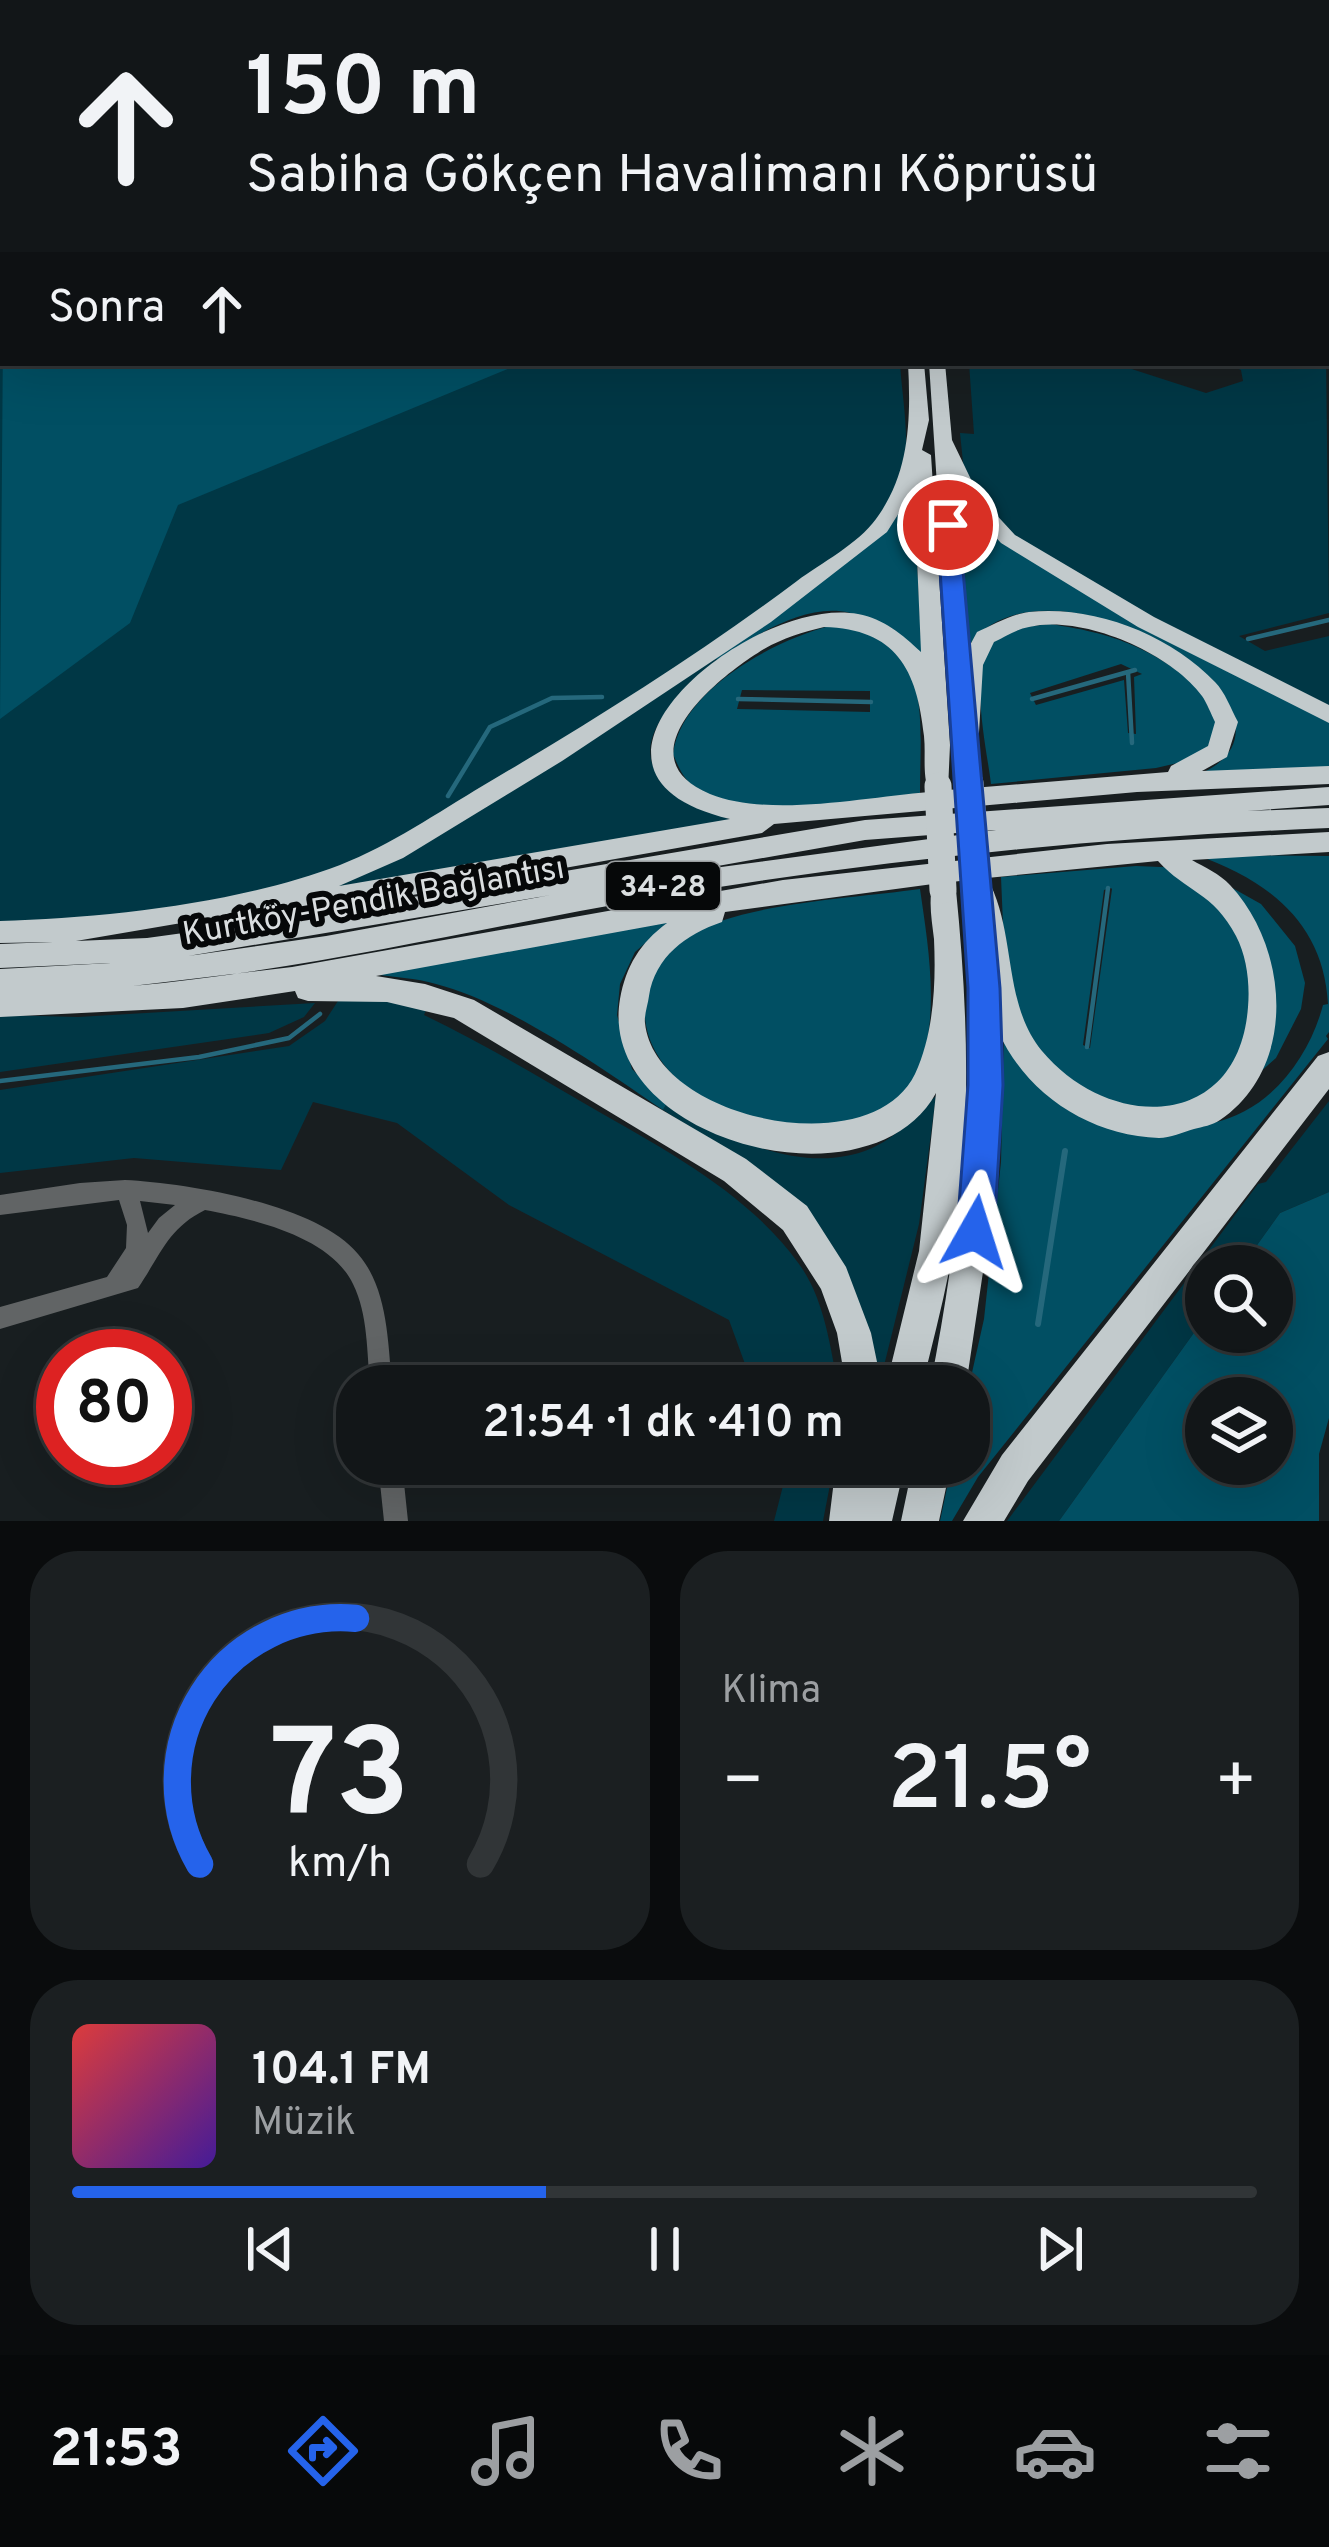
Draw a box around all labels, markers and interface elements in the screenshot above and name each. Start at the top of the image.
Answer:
text: 150 m [246,39,481,145]
icon: ahead [48,48,204,204]
text: Sabiha Gökçen Havalimanı Köprüsü [246,143,1099,212]
icon: ahead [189,276,255,342]
text: Sonra [48,281,165,338]
pin [897,474,999,576]
icon: arrive [915,492,981,558]
street label: Kurtköy-Pendik Bağlantısı [179,849,568,957]
road number: 34-28 [606,862,720,910]
position arrow [912,1169,1038,1295]
map controls [1185,1245,1293,1485]
button: search [1185,1245,1293,1353]
speed limit sign: 80 [36,1329,192,1485]
button: layers [1185,1377,1293,1485]
text: 21:54 · 1 dk · 410 m [482,1396,844,1453]
text: Klima [722,1668,821,1717]
text: 73 [270,1703,410,1861]
text: 21.5° [887,1728,1091,1841]
text: − [722,1743,764,1826]
text: + [1214,1743,1257,1826]
text: km/h [288,1837,392,1891]
text: 104.1 FM [252,2043,431,2100]
text: Müzik [252,2100,356,2149]
icon: previous [237,2216,303,2282]
icon: pause [632,2216,698,2282]
icon: next [1027,2216,1093,2282]
icon: directions [281,2409,365,2493]
icon: music [464,2409,548,2493]
icon: phone [647,2409,731,2493]
icon: climate [830,2409,914,2493]
icon: car [1013,2409,1097,2493]
icon: filters [1196,2409,1280,2493]
text: 21:53 [49,2417,183,2486]

